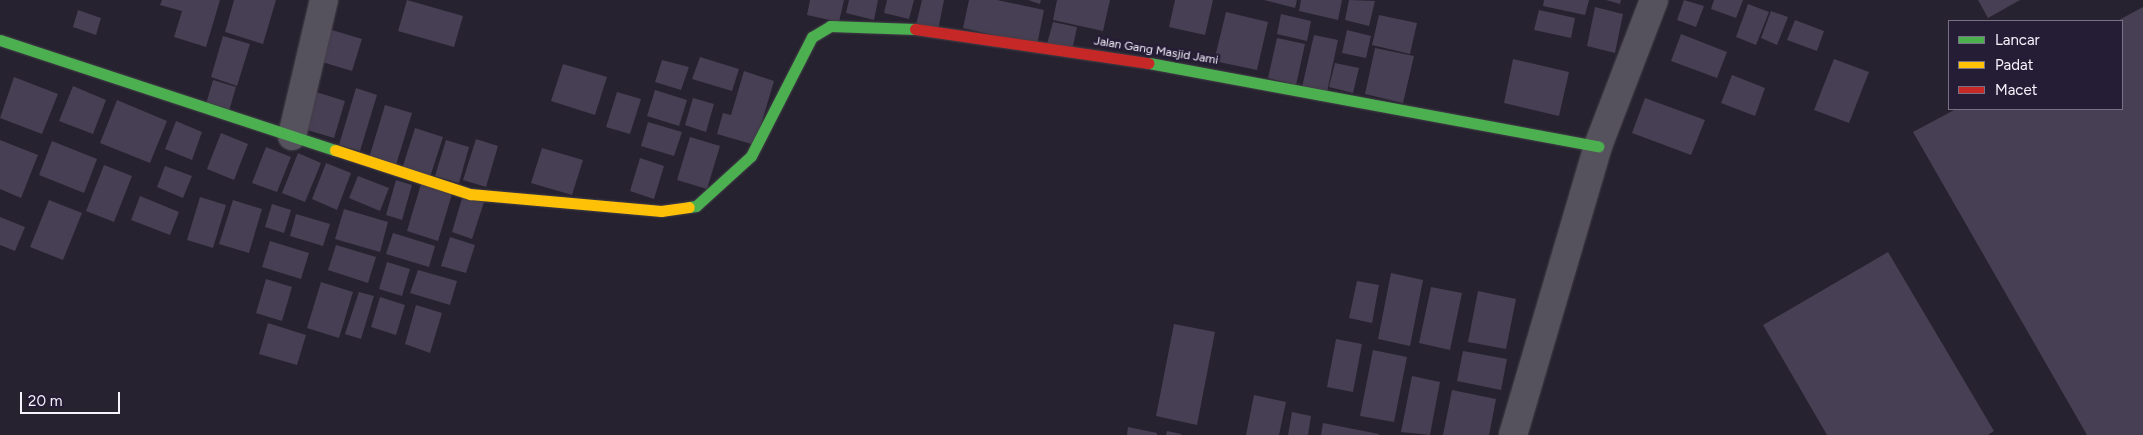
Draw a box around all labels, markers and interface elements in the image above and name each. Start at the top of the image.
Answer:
legend [1948,20,2123,110]
text: Lancar [1995,31,2040,49]
street label: Jalan Gang Masjid Jami [1093,34,1219,68]
text: Padat [1995,56,2033,74]
text: Macet [1995,81,2037,99]
scale bar [22,382,122,414]
text: 20 m [28,392,62,410]

